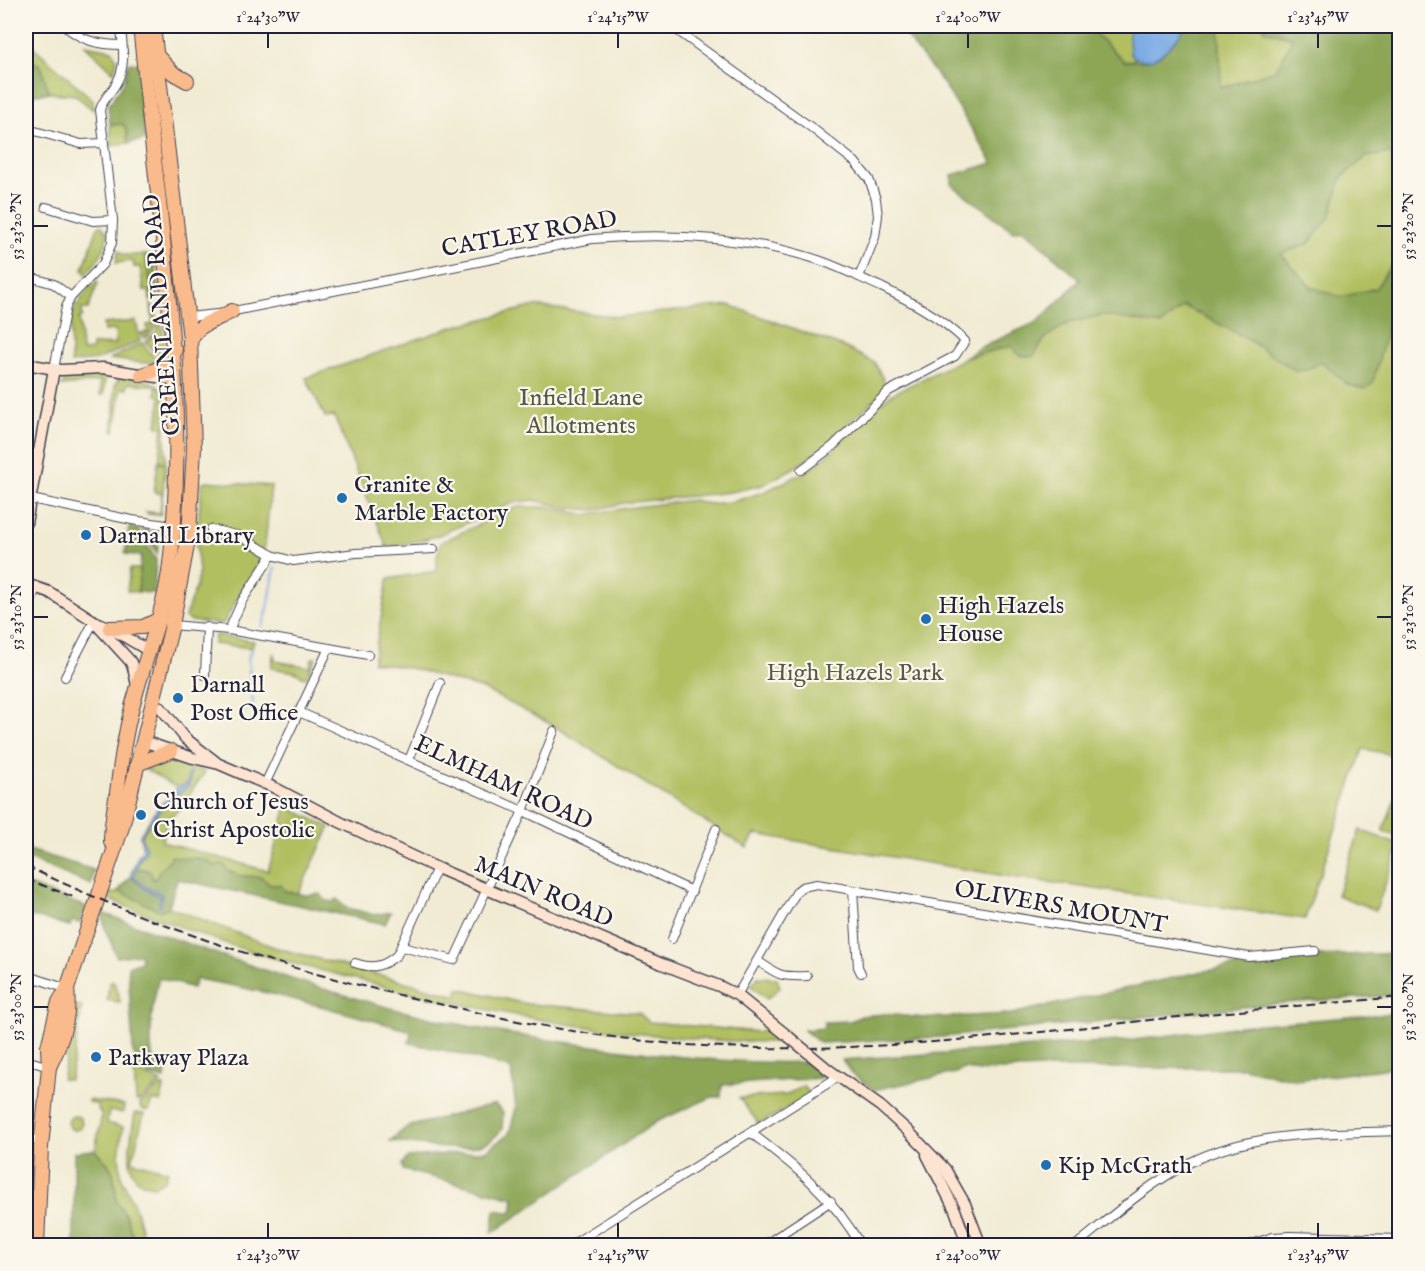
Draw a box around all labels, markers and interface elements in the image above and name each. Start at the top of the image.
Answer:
text: 1°24'30"W [236,8,300,27]
text: 1°24'15"W [587,8,650,27]
text: 1°24'00"W [935,8,1001,27]
text: 1°23'45"W [1287,8,1349,27]
text: 53°23'20"N [7,192,26,260]
text: 53°23'20"N [1399,192,1418,260]
street label: GREENLAND ROAD [136,193,188,437]
street label: CATLEY ROAD [439,204,619,265]
park label: Infield Lane Allotments [519,383,643,442]
place label: Granite & Marble Factory [354,470,509,529]
marker: Granite & Marble Factory [335,491,349,505]
place label: Darnall Library [98,521,254,552]
marker: Darnall Library [79,528,93,542]
text: 53°23'10"N [7,584,26,650]
text: 53°23'10"N [1399,584,1418,650]
place label: High Hazels House [938,591,1064,650]
marker: High Hazels House [919,612,933,626]
park label: High Hazels Park [766,658,944,689]
place label: Darnall Post Office [190,670,298,729]
marker: Darnall Post Office [171,691,185,705]
street label: ELMHAM ROAD [409,728,598,838]
place label: Church of Jesus Christ Apostolic [153,787,315,846]
marker: Church of Jesus Christ Apostolic [134,808,148,822]
street label: MAIN ROAD [469,849,617,936]
street label: OLIVERS MOUNT [952,874,1170,942]
text: 53°23'00"N [7,973,26,1041]
text: 53°23'00"N [1399,973,1418,1041]
place label: Parkway Plaza [108,1043,249,1074]
marker: Parkway Plaza [89,1050,103,1064]
place label: Kip McGrath [1058,1151,1192,1182]
marker: Kip McGrath [1039,1158,1053,1172]
text: 1°24'30"W [236,1246,300,1265]
text: 1°24'15"W [587,1246,650,1265]
text: 1°24'00"W [935,1246,1001,1265]
text: 1°23'45"W [1287,1246,1349,1265]

